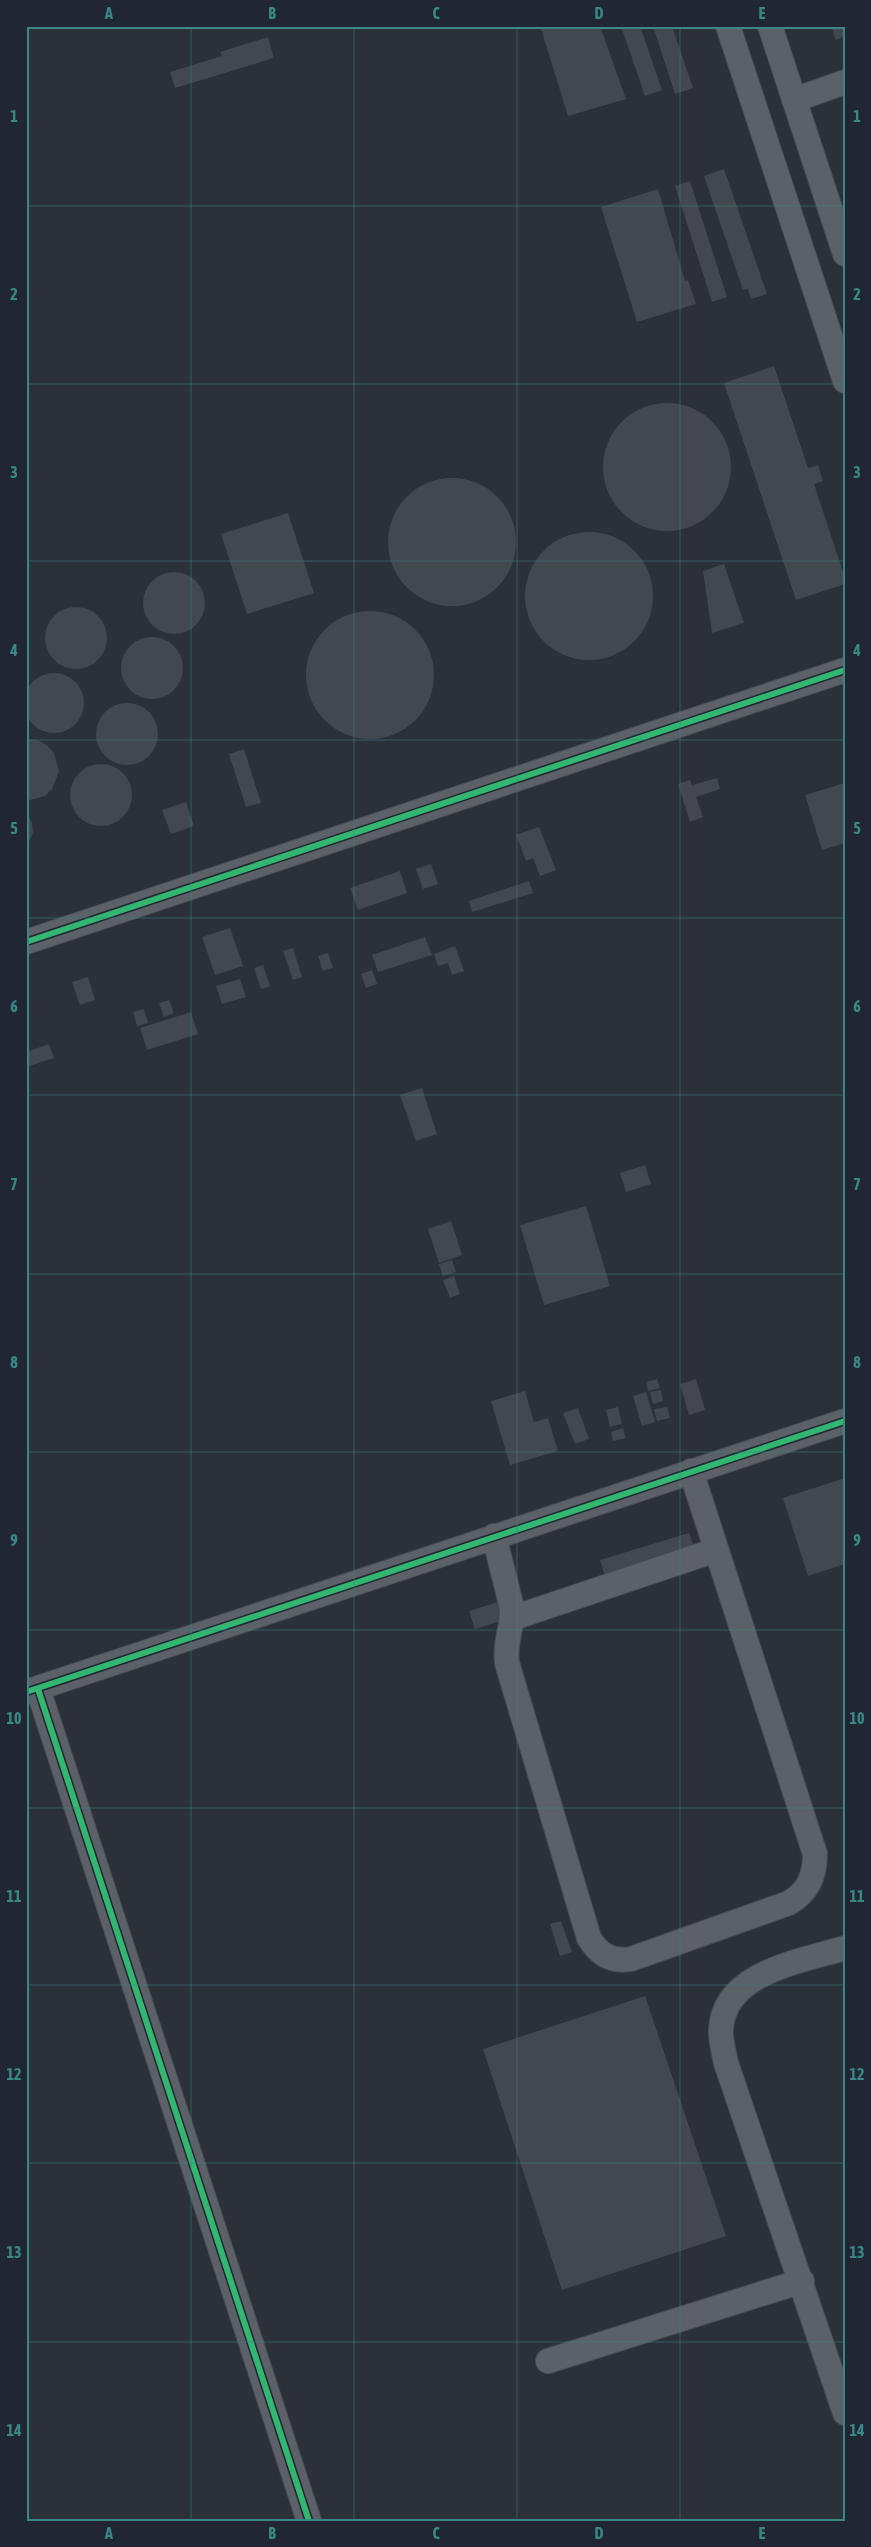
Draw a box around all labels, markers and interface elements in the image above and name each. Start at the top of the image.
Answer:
text: A [104,4,113,22]
text: B [268,4,276,22]
text: C [432,4,440,22]
text: D [595,4,604,22]
text: E [759,4,766,22]
text: 1 [10,107,18,125]
text: 1 [853,107,861,125]
text: 2 [10,285,18,303]
text: 2 [853,285,861,303]
text: 3 [10,463,18,481]
text: 3 [853,463,861,481]
text: 4 [9,641,18,659]
text: 4 [852,641,861,659]
text: 5 [10,819,18,837]
text: 5 [853,819,861,837]
text: 6 [10,997,18,1015]
text: 6 [853,997,861,1015]
text: 7 [10,1175,18,1193]
text: 7 [853,1175,861,1193]
text: 8 [10,1353,18,1371]
text: 8 [853,1353,861,1371]
text: 9 [10,1531,18,1549]
text: 9 [853,1531,861,1549]
text: 10 [6,1709,22,1727]
text: 10 [849,1709,865,1727]
text: 11 [6,1887,22,1905]
text: 11 [849,1887,865,1905]
text: 12 [6,2065,22,2083]
text: 12 [849,2065,865,2083]
text: 13 [6,2243,22,2261]
text: 13 [849,2243,865,2261]
text: 14 [6,2421,22,2439]
text: 14 [849,2421,865,2439]
text: A [104,2524,113,2542]
text: B [268,2524,276,2542]
text: C [432,2524,440,2542]
text: D [595,2524,604,2542]
text: E [759,2524,766,2542]

